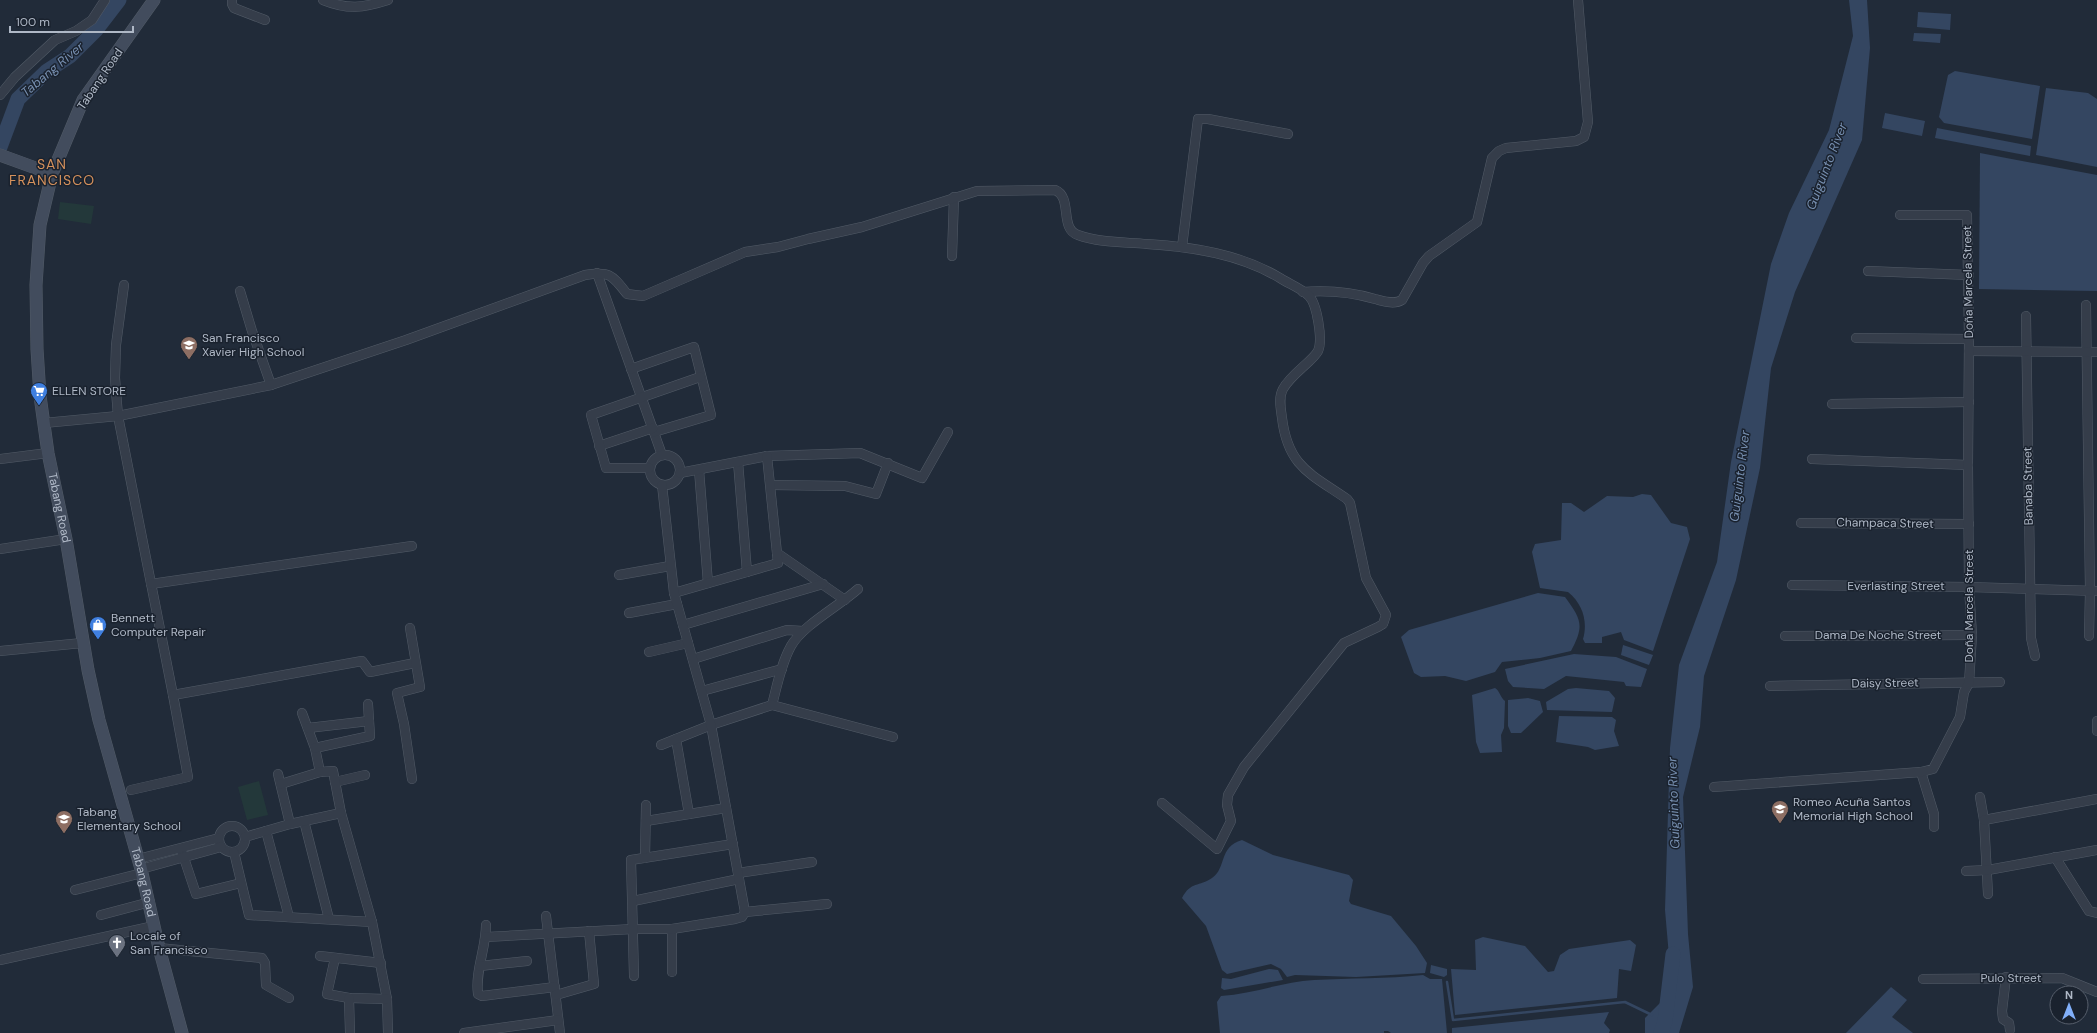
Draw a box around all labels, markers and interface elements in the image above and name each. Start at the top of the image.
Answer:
scale bar [10,8,133,34]
text: 100 m [16,14,50,30]
water label: Tabang River [17,37,88,101]
street label: Tabang Road [73,45,127,113]
water label: Guiguinto River [1802,119,1851,212]
district label: SAN FRANCISCO [9,155,95,189]
street label: Doña Marcela Street [1959,225,1977,339]
place label: San Francisco Xavier High School [202,330,304,360]
school or university icon: San Francisco Xavier High School [179,335,199,360]
supermarket icon: ELLEN STORE [29,381,49,406]
place label: ELLEN STORE [52,383,126,399]
water label: Guiguinto River [1725,428,1754,523]
street label: Banaba Street [2019,446,2037,525]
street label: Tabang Road [44,471,75,544]
street label: Champaca Street [1836,514,1934,532]
street label: Doña Marcela Street [1961,549,1977,662]
street label: Everlasting Street [1847,578,1945,594]
place label: Bennett Computer Repair [111,610,206,640]
shop icon: Bennett Computer Repair [88,615,108,640]
street label: Dama De Noche Street [1815,627,1942,643]
street label: Daisy Street [1851,674,1919,692]
water label: Guiguinto River [1663,756,1684,849]
place label: Romeo Acuña Santos Memorial High School [1793,794,1913,824]
school or university icon: Romeo Acuña Santos Memorial High School [1770,799,1790,824]
place label: Tabang Elementary School [77,804,181,834]
school or university icon: Tabang Elementary School [54,809,74,834]
street label: Tabang Road [127,845,160,918]
place label: Locale of San Francisco [130,928,208,958]
church icon: Locale of San Francisco [107,933,127,958]
street label: Pulo Street [1981,970,2042,986]
north arrow [2049,985,2089,1025]
text: N [2065,988,2073,1002]

